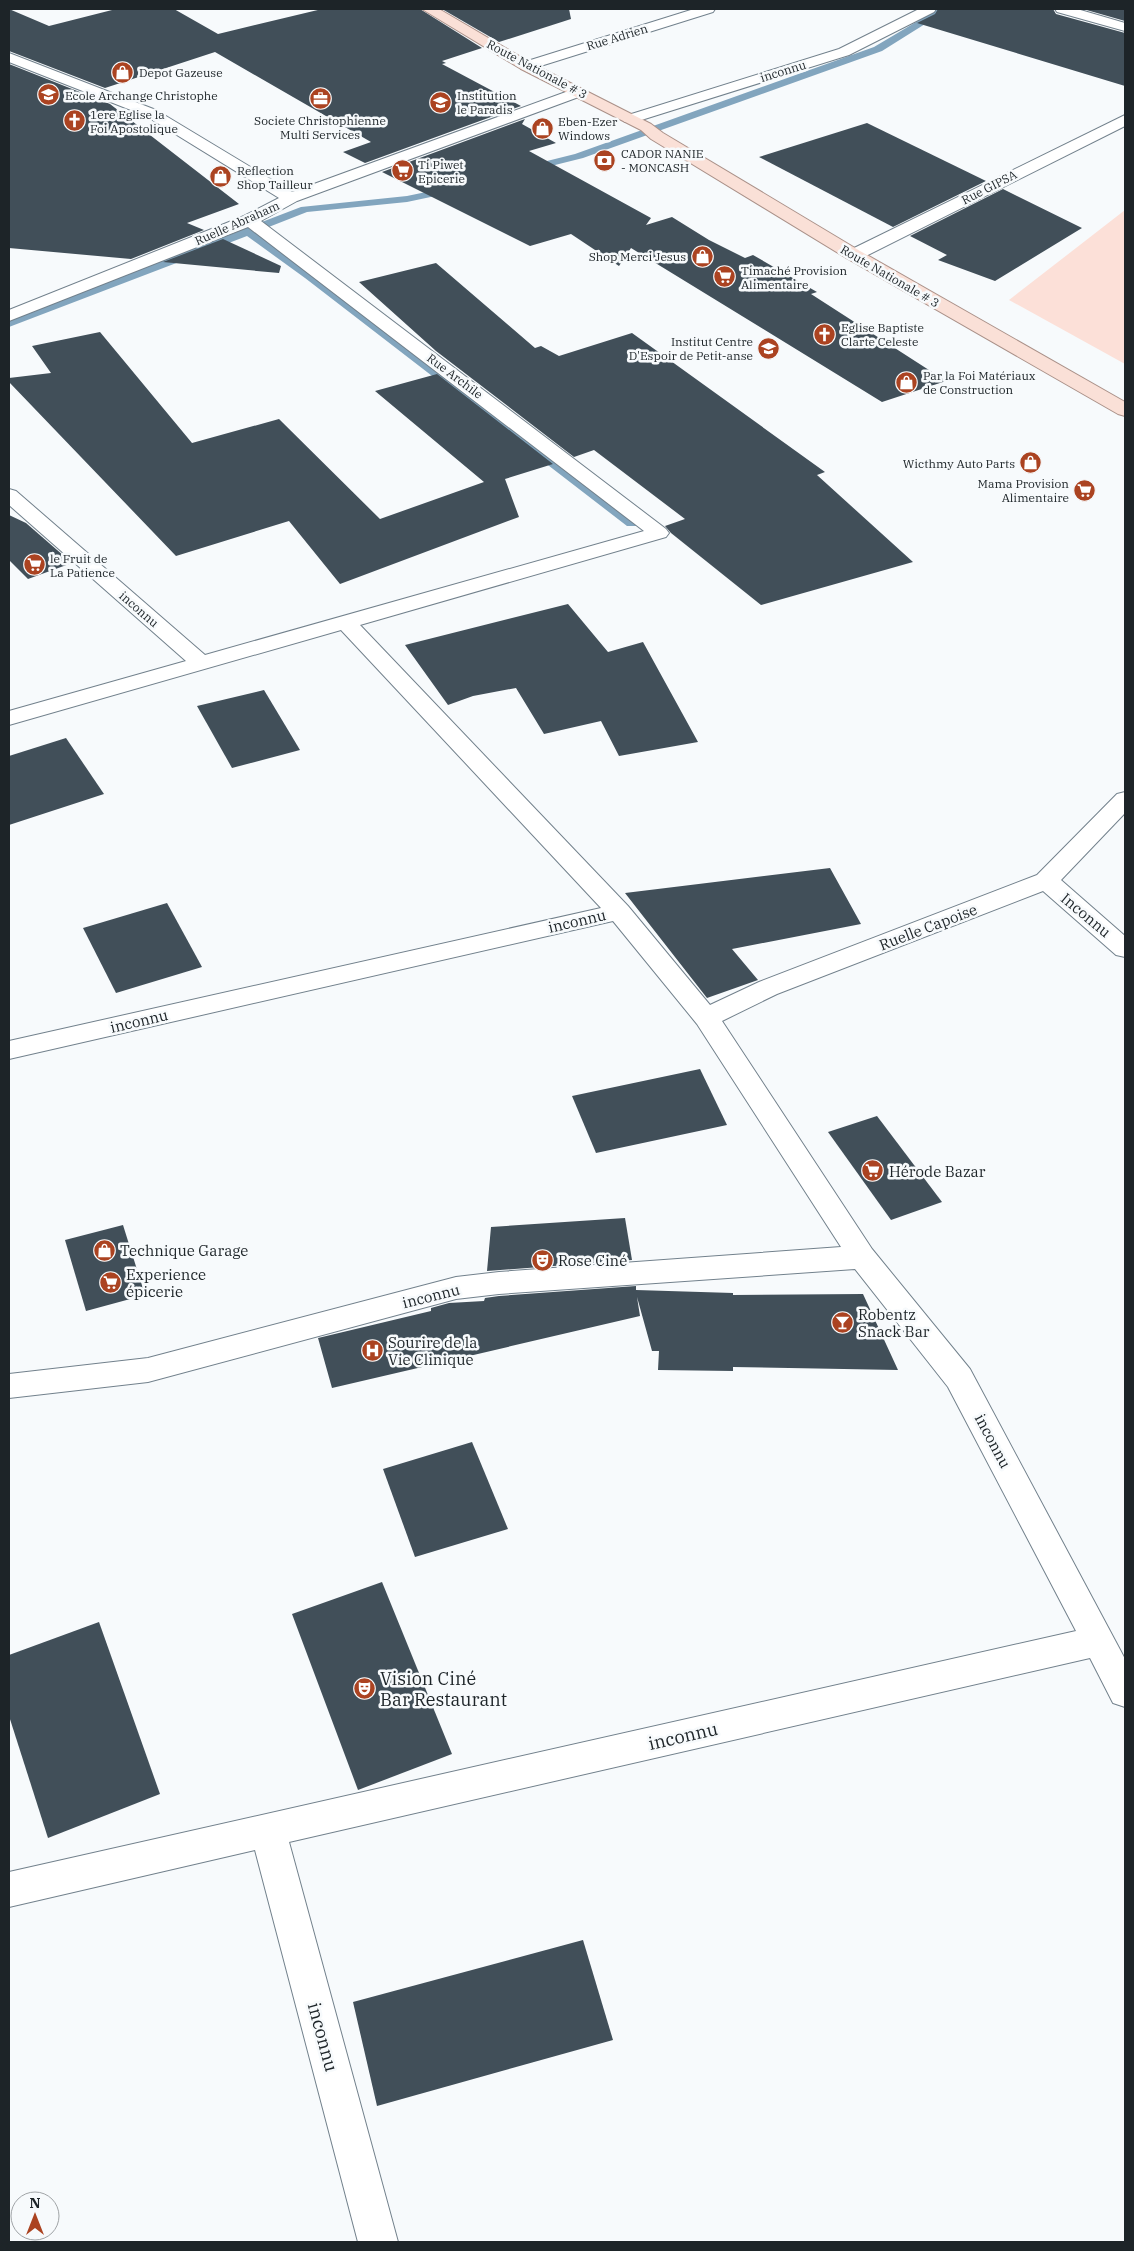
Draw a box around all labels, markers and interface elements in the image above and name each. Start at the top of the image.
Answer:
street label: Rue Adrien [585,20,650,53]
street label: Route Nationale # 3 [484,36,590,102]
street label: inconnu [758,57,808,85]
shop icon: Depot Gazeuse [111,60,135,84]
place label: Depot Gazeuse [139,65,223,80]
school or university icon: Ecole Archange Christophe [37,83,61,107]
office icon: Societe Christophienne Multi Services [308,87,332,111]
place label: Ecole Archange Christophe [65,88,218,103]
place label: Institution le Paradis [457,88,517,117]
school or university icon: Institution le Paradis [429,90,453,114]
place label: 1ere Eglise la Foi Apostolique [90,107,178,136]
church icon: 1ere Eglise la Foi Apostolique [62,109,86,133]
place label: Societe Christophienne Multi Services [254,113,386,142]
place label: Eben-Ezer Windows [558,114,618,143]
shop icon: Eben-Ezer Windows [530,116,554,140]
place label: CADOR NANIE - MONCASH [621,146,704,175]
bank icon: CADOR NANIE - MONCASH [593,148,617,172]
place label: Ti Piwet Epicerie [418,157,465,186]
supermarket icon: Ti Piwet Epicerie [390,159,414,183]
place label: Reflection Shop Tailleur [237,163,313,192]
shop icon: Reflection Shop Tailleur [209,165,233,189]
street label: Rue GIPSA [959,166,1020,207]
street label: Ruelle Abraham [192,197,282,248]
street label: Route Nationale # 3 [838,242,942,310]
shop icon: Shop Merci Jesus [690,244,714,268]
place label: Shop Merci Jesus [589,249,686,264]
place label: Timaché Provision Alimentaire [741,263,847,292]
supermarket icon: Timaché Provision Alimentaire [713,265,737,289]
place label: Eglise Baptiste Clarte Celeste [841,320,924,349]
church icon: Eglise Baptiste Clarte Celeste [813,322,837,346]
place label: Institut Centre D'Espoir de Petit-anse [629,334,753,363]
school or university icon: Institut Centre D'Espoir de Petit-anse [757,336,781,360]
street label: Rue Archile [424,350,486,402]
place label: Par la Foi Matériaux de Construction [923,368,1036,397]
shop icon: Par la Foi Matériaux de Construction [895,370,919,394]
shop icon: Wicthmy Auto Parts [1019,451,1043,475]
place label: Wicthmy Auto Parts [903,456,1015,471]
place label: Mama Provision Alimentaire [978,476,1069,505]
supermarket icon: Mama Provision Alimentaire [1073,478,1097,502]
place label: le Fruit de La Patience [50,551,115,580]
supermarket icon: le Fruit de La Patience [22,553,46,577]
street label: inconnu [116,588,162,630]
street label: Inconnu [1057,889,1115,941]
street label: Ruelle Capoise [876,900,980,954]
street label: inconnu [546,905,608,937]
street label: inconnu [108,1005,170,1037]
supermarket icon: Hérode Bazar [861,1159,885,1183]
place label: Hérode Bazar [889,1162,986,1181]
shop icon: Technique Garage [92,1238,116,1262]
place label: Technique Garage [120,1241,248,1260]
theatre icon: Rose Ciné [530,1248,554,1272]
place label: Rose Ciné [558,1251,627,1270]
place label: Experience épicerie [126,1265,206,1301]
supermarket icon: Experience épicerie [98,1271,122,1295]
street label: inconnu [400,1280,462,1312]
place label: Robentz Snack Bar [858,1305,930,1341]
bar icon: Robentz Snack Bar [830,1311,854,1335]
place label: Sourire de la Vie Clinique [388,1333,477,1369]
hospital icon: Sourire de la Vie Clinique [360,1339,384,1363]
street label: inconnu [971,1411,1015,1471]
place label: Vision Ciné Bar Restaurant [380,1667,507,1711]
theatre icon: Vision Ciné Bar Restaurant [352,1676,376,1700]
street label: inconnu [646,1717,720,1755]
street label: inconnu [303,2000,343,2074]
north arrow [10,2191,60,2241]
text: N [29,2194,41,2212]

